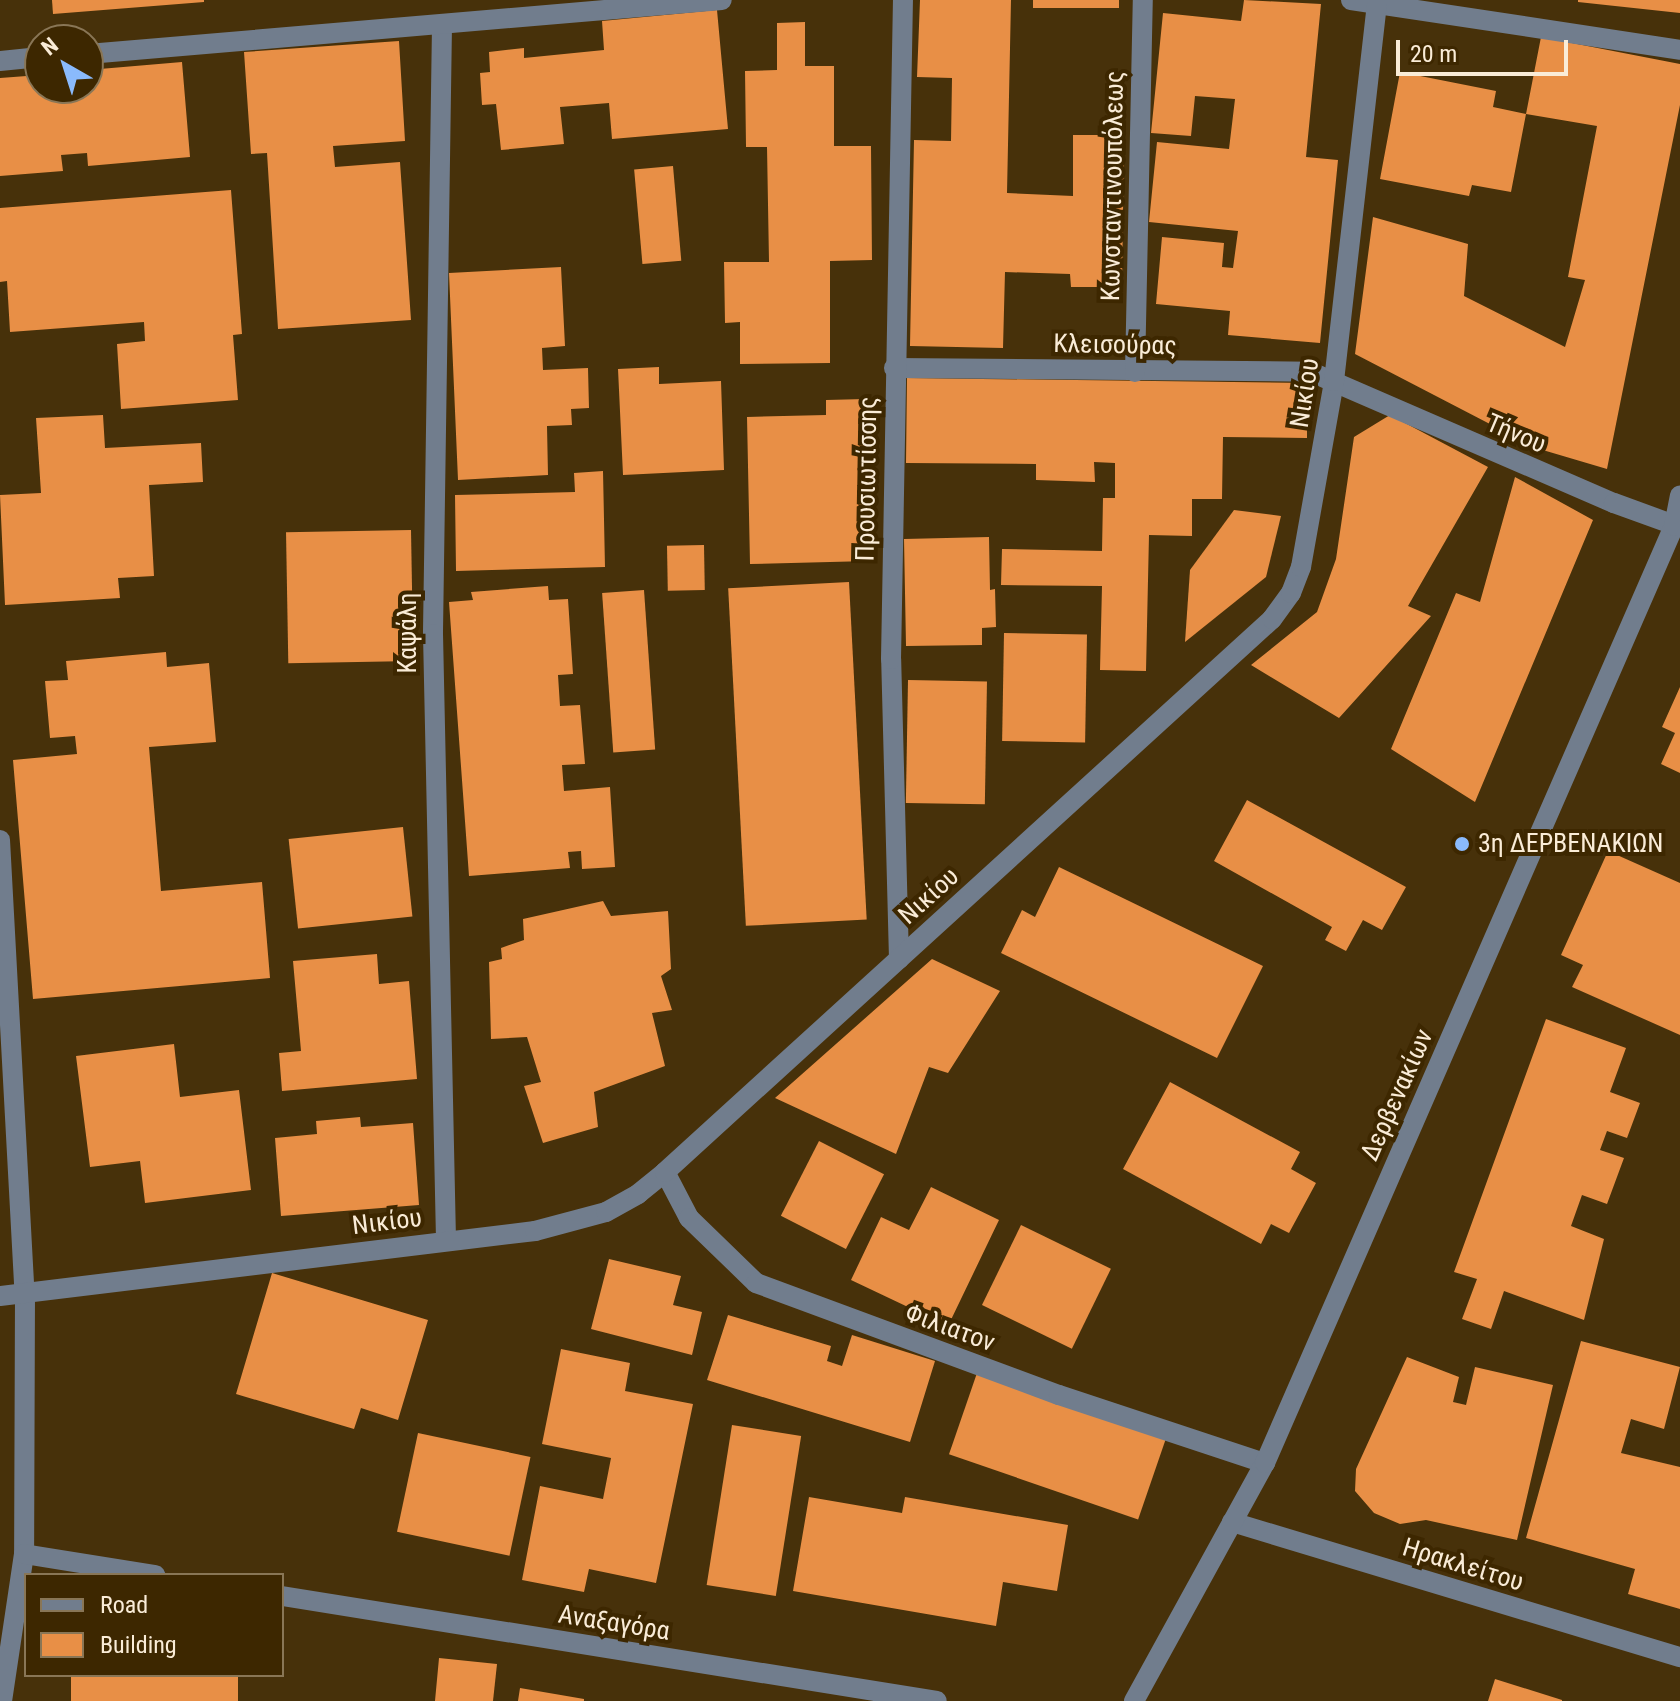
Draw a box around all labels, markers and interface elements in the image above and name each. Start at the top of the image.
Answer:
north arrow [24,24,104,104]
scale bar [1400,24,1572,74]
text: N [37,33,63,60]
text: 20 m [1410,40,1457,68]
street label: Κωνσταντινουπόλεως [1095,71,1131,301]
street label: Κλεισούρας [1053,328,1177,362]
street label: Νικίου [1284,356,1326,430]
street label: Προυσιωτίσσης [850,396,884,562]
street label: Τήνου [1482,408,1550,460]
street label: Καψάλη [392,592,424,674]
place label: 3η ΔΕΡΒΕΝΑΚΙΩΝ [1478,828,1663,860]
marker: 3η ΔΕΡΒΕΝΑΚΙΩΝ [1453,835,1471,853]
street label: Νικίου [893,861,965,931]
street label: Δερβενακίων [1354,1024,1440,1166]
street label: Νικίου [350,1202,424,1242]
street label: Φιλιατον [901,1297,999,1359]
street label: Ηρακλείτου [1399,1532,1527,1598]
legend [24,1573,284,1677]
text: Road [100,1591,148,1619]
street label: Αναξαγόρα [556,1599,672,1647]
text: Building [100,1631,177,1659]

